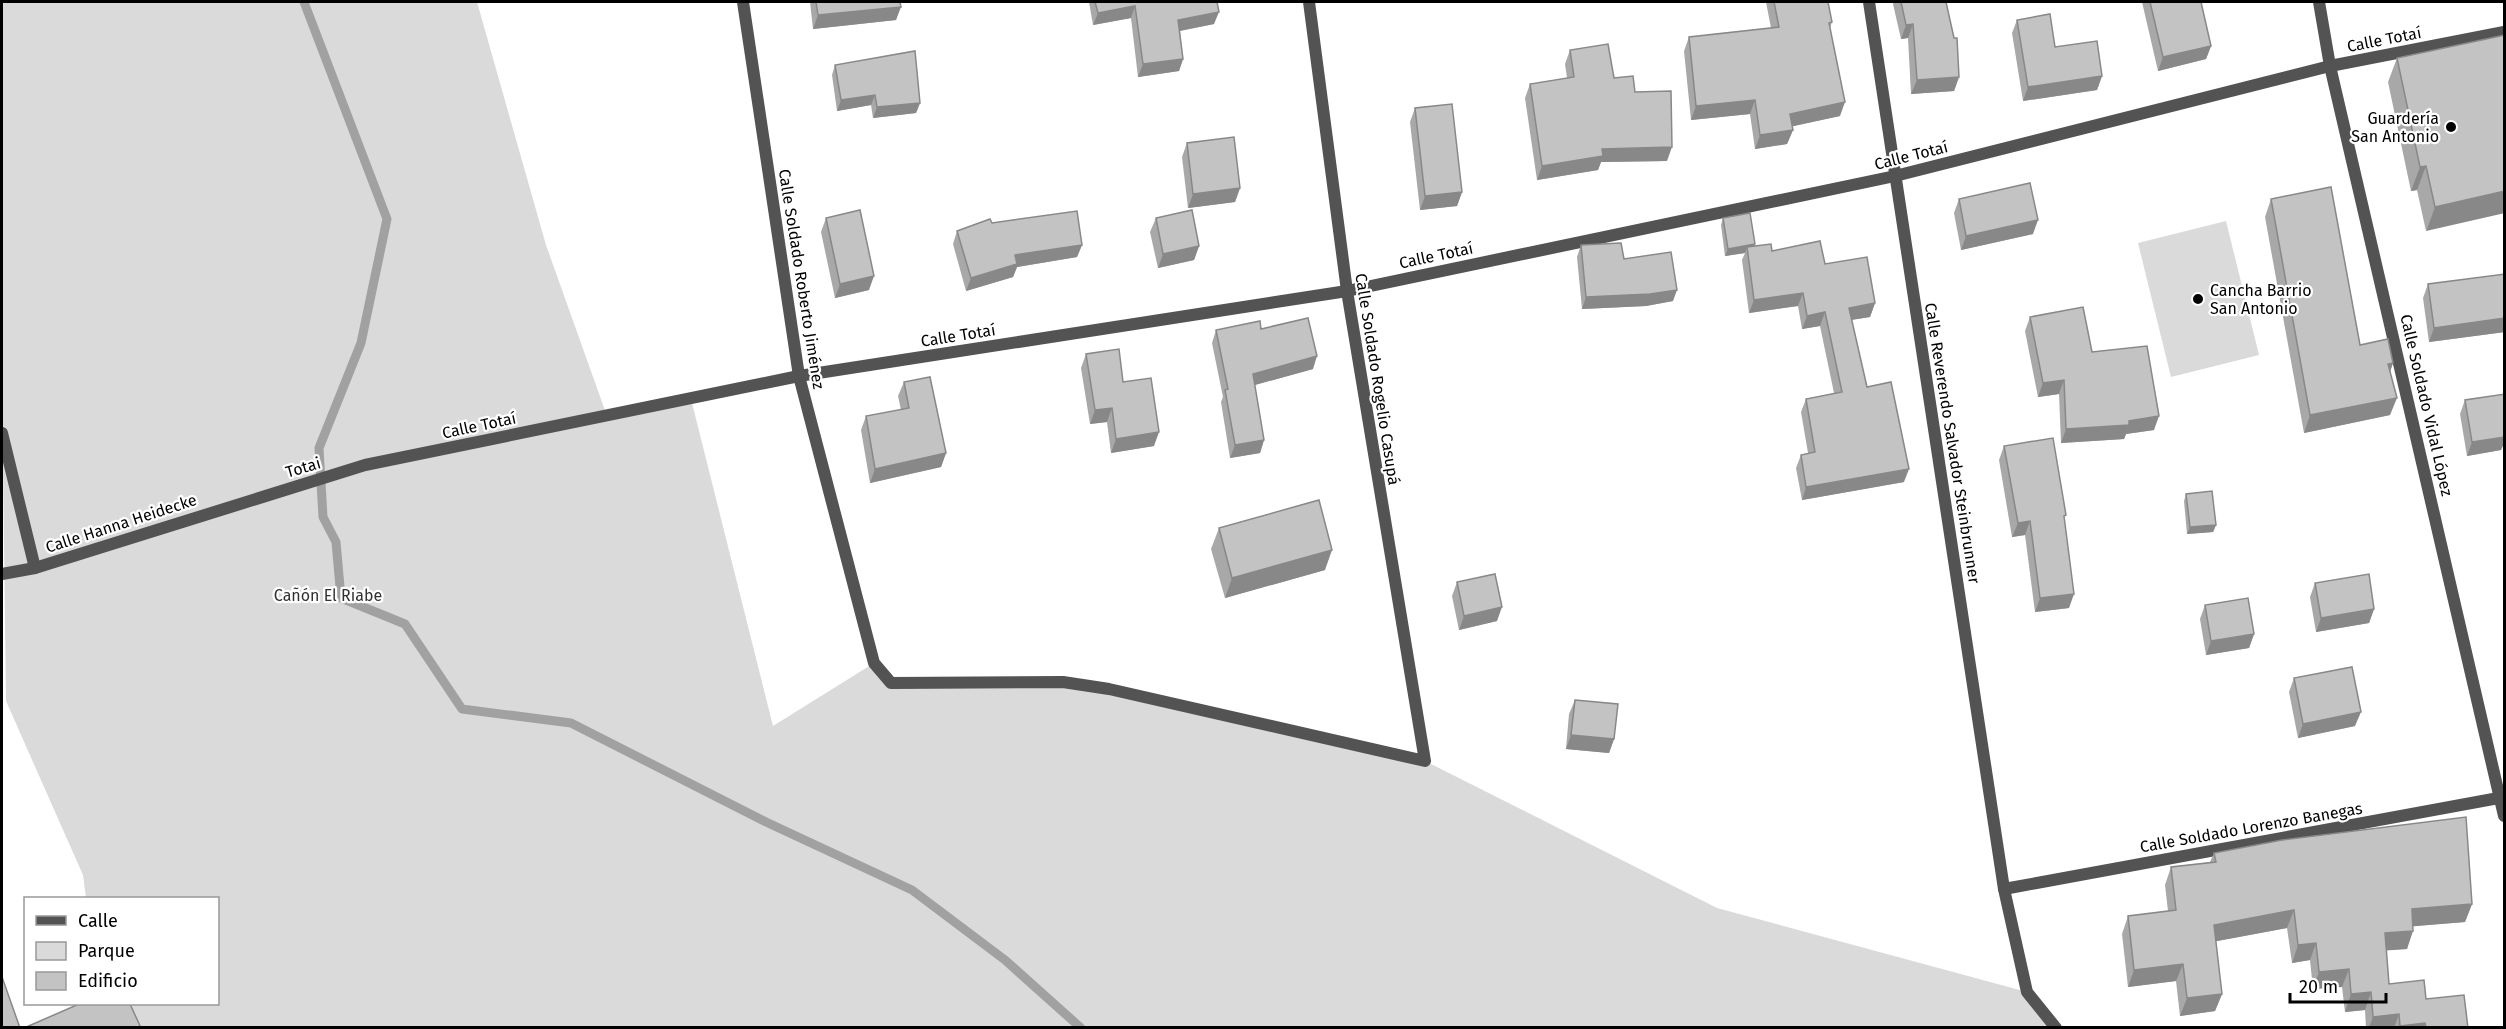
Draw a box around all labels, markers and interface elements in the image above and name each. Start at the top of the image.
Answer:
street label: Calle Totaí [2345,23,2423,56]
place label: Guardería San Antonio [2351,109,2439,146]
marker: Guardería San Antonio [2444,120,2458,134]
street label: Calle Totaí [1872,137,1950,174]
street label: Calle Soldado Roberto Jiménez [775,168,828,391]
street label: Calle Totaí [1397,238,1475,273]
street label: Calle Soldado Rogelio Casupá [1351,272,1404,486]
place label: Cancha Barrio San Antonio [2210,281,2312,318]
marker: Cancha Barrio San Antonio [2191,292,2205,306]
street label: Calle Reverendo Salvador Steinbrunner [1921,301,1984,586]
street label: Calle Soldado Vidal López [2396,312,2457,498]
street label: Calle Totaí [919,320,997,351]
street label: Calle Totaí [440,408,518,443]
street label: Totai [283,453,323,482]
street label: Calle Hanna Heidecke [43,490,199,557]
park label: Cañón El Riabe [274,586,382,605]
street label: Calle Soldado Lorenzo Banegas [2138,799,2364,856]
legend [24,897,219,1005]
text: Calle [78,910,118,932]
text: Parque [78,940,135,962]
scale bar [2290,966,2386,1004]
text: Edificio [78,970,138,992]
text: 20 m [2299,976,2338,998]

